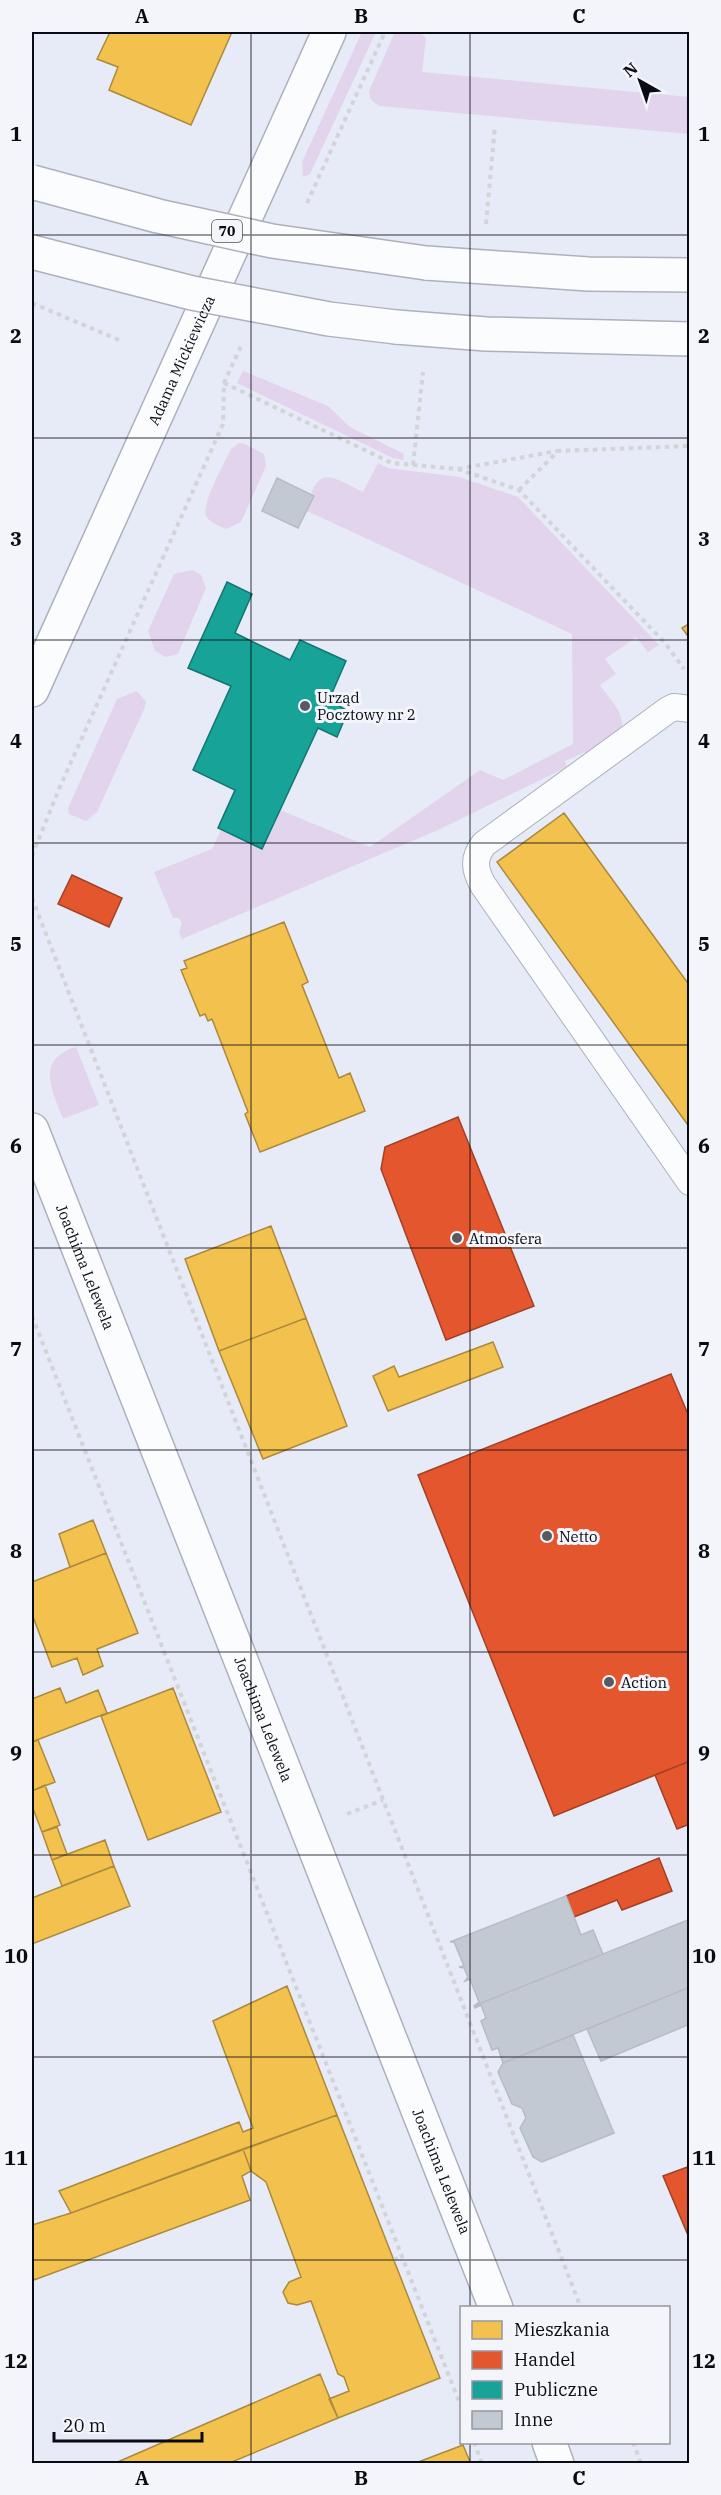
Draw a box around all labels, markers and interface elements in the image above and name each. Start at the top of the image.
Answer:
text: A [135,2,149,29]
text: B [354,2,368,29]
text: C [572,2,586,29]
north arrow [610,51,670,111]
text: N [619,58,642,81]
text: 1 [10,120,22,147]
text: 1 [698,120,710,147]
road number: 70 [212,220,242,242]
street label: Adama Mickiewicza [143,292,219,428]
text: 2 [10,322,22,349]
text: 2 [698,322,710,349]
text: 3 [10,525,22,552]
text: 3 [698,525,710,552]
place label: Urząd Pocztowy nr 2 [317,688,416,724]
marker: Urząd Pocztowy nr 2 [298,699,312,713]
text: 4 [10,727,22,754]
text: 4 [698,727,710,754]
text: 5 [10,930,22,957]
text: 5 [698,930,710,957]
text: 6 [10,1132,22,1159]
text: 6 [698,1132,710,1159]
street label: Joachima Lelewela [53,1201,119,1332]
place label: Atmosfera [469,1229,542,1248]
marker: Atmosfera [450,1231,464,1245]
text: 7 [10,1335,22,1362]
text: 7 [698,1335,710,1362]
place label: Netto [559,1527,598,1546]
marker: Netto [540,1529,554,1543]
text: 8 [10,1537,22,1564]
text: 8 [698,1537,710,1564]
street label: Joachima Lelewela [231,1653,297,1784]
place label: Action [621,1673,667,1692]
marker: Action [602,1675,616,1689]
text: 9 [10,1739,22,1766]
text: 9 [698,1739,710,1766]
text: 10 [4,1942,28,1969]
text: 10 [692,1942,716,1969]
street label: Joachima Lelewela [409,2106,475,2237]
text: 11 [4,2144,28,2171]
text: 11 [692,2144,716,2171]
legend [460,2306,670,2444]
text: Mieszkania [514,2318,610,2341]
text: 12 [4,2347,28,2374]
text: 12 [692,2347,716,2374]
text: Handel [514,2348,576,2371]
text: Publiczne [514,2378,598,2401]
scale bar [54,2405,202,2443]
text: Inne [514,2408,553,2431]
text: 20 m [63,2414,106,2437]
text: A [135,2464,149,2491]
text: B [354,2464,368,2491]
text: C [572,2464,586,2491]

